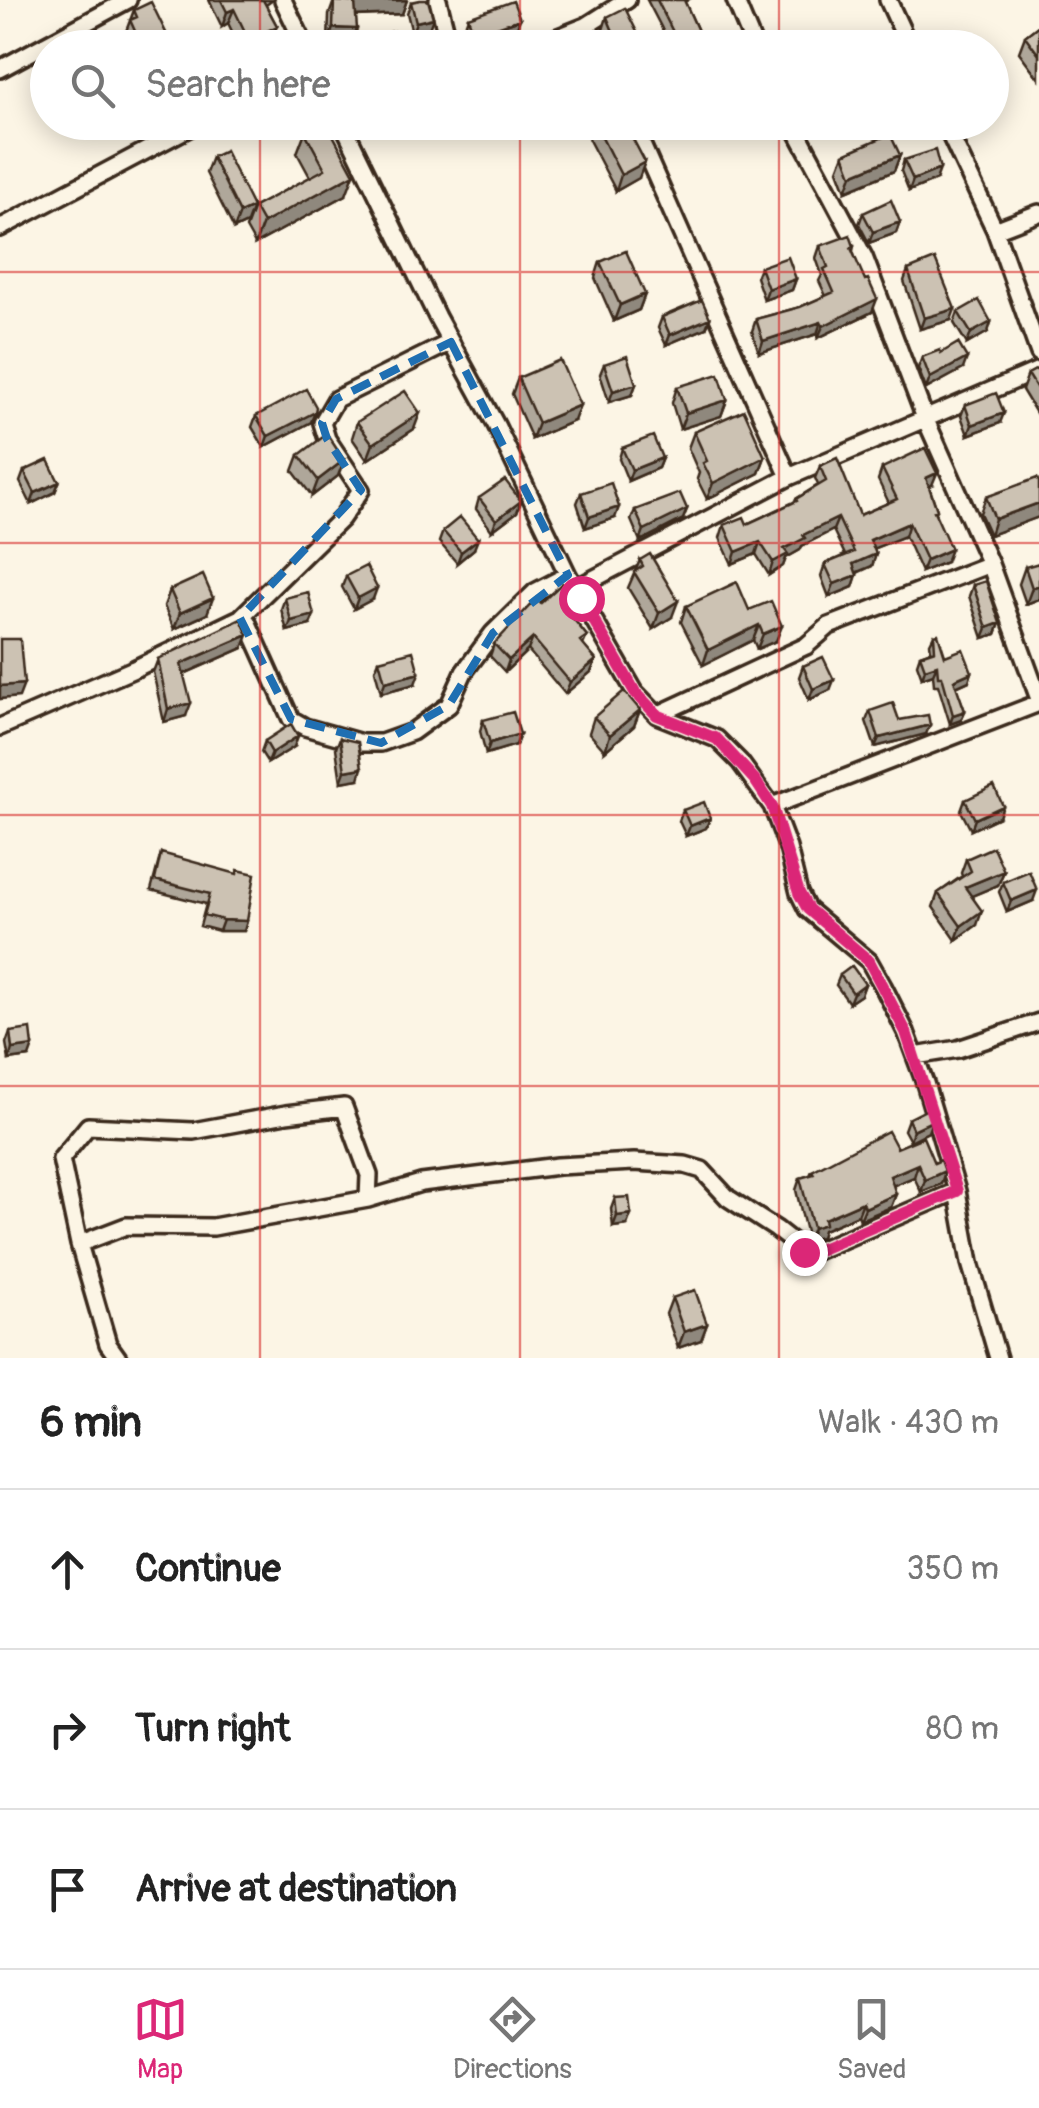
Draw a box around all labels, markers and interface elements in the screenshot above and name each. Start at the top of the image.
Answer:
search box [30,30,1009,140]
icon: search [65,58,120,113]
text: Search here [145,61,331,109]
route start [559,576,605,622]
route end [782,1230,828,1276]
text: 6 min [40,1397,142,1449]
text: Walk · 430 m [818,1403,999,1443]
icon: ahead [40,1542,95,1597]
text: Continue [135,1545,281,1593]
text: 350 m [907,1549,999,1589]
icon: right [40,1702,95,1757]
text: Turn right [135,1705,290,1753]
text: 80 m [926,1709,999,1749]
icon: arrive [40,1862,95,1917]
text: Arrive at destination [135,1865,457,1913]
tab: Map [133,1992,188,2087]
tab: Directions [453,1992,572,2087]
tab: Saved [837,1992,906,2087]

